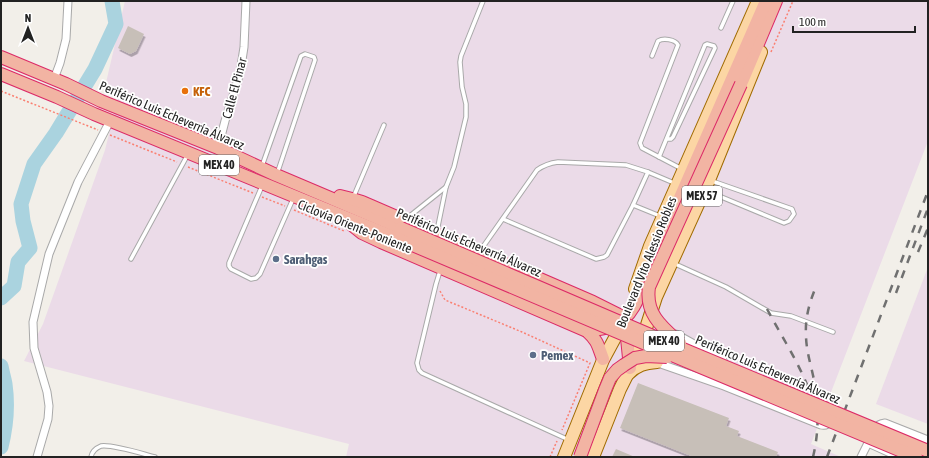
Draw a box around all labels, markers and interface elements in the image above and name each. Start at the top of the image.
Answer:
north arrow [8,8,48,48]
scale bar [793,8,915,34]
text: N [25,12,31,24]
text: 100 m [799,15,826,29]
street label: Calle El Pinar [219,56,250,120]
street label: Periférico Luis Echeverría Álvarez [97,78,247,153]
place label: KFC [193,84,211,99]
marker: KFC [180,86,190,96]
road number: MEX 40 [199,155,239,175]
road number: MEX 57 [682,186,722,206]
street label: Boulevard Vito Alessio Robles [613,194,680,330]
street label: Ciclovía Oriente-Poniente [295,197,414,256]
street label: Periférico Luis Echeverría Álvarez [394,205,544,280]
place label: Sarahgas [284,252,328,267]
marker: Sarahgas [271,254,281,264]
road number: MEX 40 [644,331,684,351]
street label: Periférico Luis Echeverría Álvarez [693,332,843,407]
place label: Pemex [541,348,574,363]
marker: Pemex [528,350,538,360]

